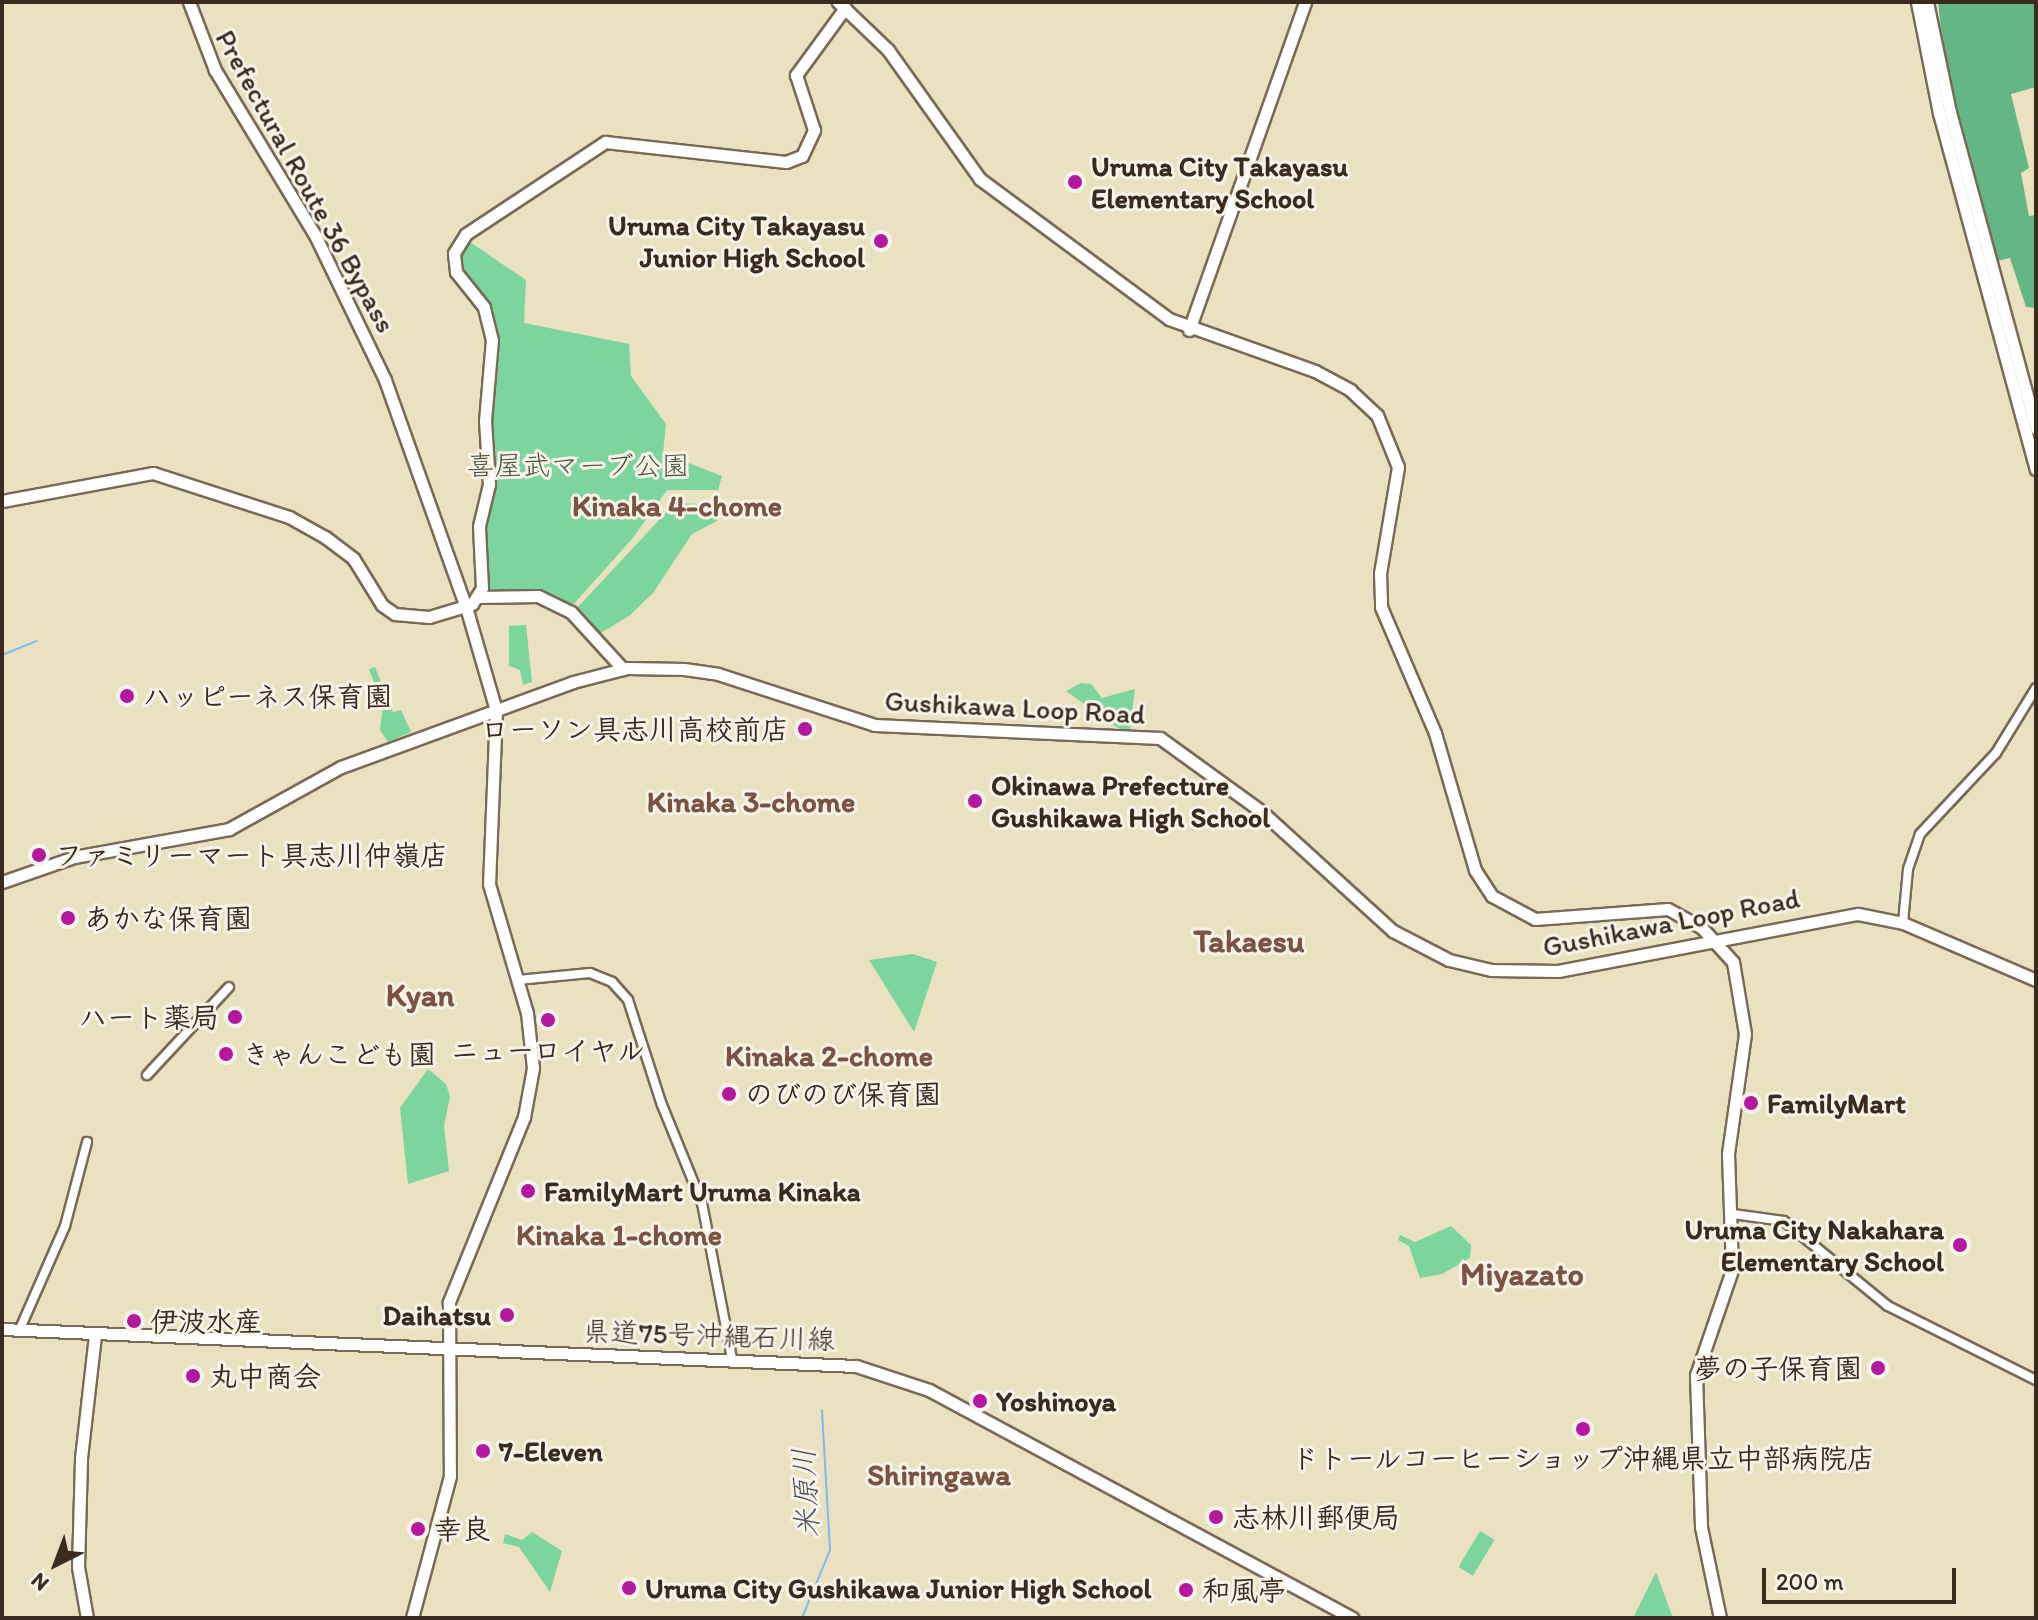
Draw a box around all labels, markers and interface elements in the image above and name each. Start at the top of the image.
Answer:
street label: Prefectural Route 36 Bypass [209,24,403,338]
place label: Uruma City Takayasu Elementary School [1091,149,1345,215]
marker: Uruma City Takayasu Elementary School [1066,173,1084,191]
place label: Uruma City Takayasu Junior High School [611,208,865,274]
marker: Uruma City Takayasu Junior High School [872,232,890,250]
park label: 喜屋武マーブ公園 [466,448,690,482]
district label: Kinaka 4-chome [572,488,782,524]
place label: ハッピーネス保育園 [143,679,394,713]
street label: Gushikawa Loop Road [883,683,1147,731]
marker: ハッピーネス保育園 [118,687,136,705]
place label: ローソン具志川高校前店 [481,712,789,746]
marker: ローソン具志川高校前店 [796,720,814,738]
place label: Okinawa Prefecture Gushikawa High School [991,768,1270,834]
district label: Kinaka 3-chome [647,784,855,820]
marker: Okinawa Prefecture Gushikawa High School [966,792,984,810]
place label: ファミリーマート具志川仲嶺店 [55,838,447,872]
marker: ファミリーマート具志川仲嶺店 [30,846,48,864]
street label: Gushikawa Loop Road [1539,881,1803,963]
place label: あかな保育園 [84,901,252,935]
marker: あかな保育園 [59,909,77,927]
district label: Takaesu [1193,922,1305,960]
district label: Kyan [386,976,454,1014]
place label: ハート薬局 [79,1000,219,1034]
marker: ハート薬局 [226,1008,244,1026]
marker: ニューロイヤル [539,1011,557,1029]
place label: ニューロイヤル [450,1033,646,1067]
place label: きゃんこども園 [242,1037,438,1071]
district label: Kinaka 2-chome [725,1038,933,1074]
marker: きゃんこども園 [217,1045,235,1063]
place label: のびのび保育園 [745,1077,941,1111]
marker: のびのび保育園 [720,1085,738,1103]
place label: FamilyMart [1767,1086,1906,1120]
marker: FamilyMart [1742,1094,1760,1112]
place label: FamilyMart Uruma Kinaka [544,1174,860,1208]
marker: FamilyMart Uruma Kinaka [519,1182,537,1200]
place label: Uruma City Nakahara Elementary School [1685,1212,1944,1278]
district label: Kinaka 1-chome [516,1217,722,1253]
marker: Uruma City Nakahara Elementary School [1951,1236,1969,1254]
district label: Miyazato [1460,1255,1584,1293]
place label: Daihatsu [383,1298,491,1332]
place label: 伊波水産 [150,1304,262,1338]
marker: Daihatsu [498,1306,516,1324]
marker: 伊波水産 [125,1312,143,1330]
street label: 県道75号沖縄石川線 [582,1314,836,1356]
place label: 夢の子保育園 [1694,1351,1862,1385]
place label: 丸中商会 [209,1359,321,1393]
marker: 夢の子保育園 [1869,1359,1887,1377]
marker: 丸中商会 [184,1367,202,1385]
place label: Yoshinoya [996,1384,1116,1418]
marker: Yoshinoya [971,1392,989,1410]
marker: ドトールコーヒーショップ沖縄県立中部病院店 [1574,1420,1592,1438]
place label: 7-Eleven [499,1434,603,1468]
place label: ドトールコーヒーショップ沖縄県立中部病院店 [1289,1441,1877,1475]
marker: 7-Eleven [474,1442,492,1460]
water label: 米原川 [786,1447,826,1539]
district label: Shiringawa [867,1457,1011,1493]
place label: 志林川郵便局 [1232,1500,1400,1534]
marker: 志林川郵便局 [1207,1508,1225,1526]
place label: 幸良 [434,1512,490,1546]
marker: 幸良 [409,1520,427,1538]
north arrow [16,1524,96,1604]
scale bar [1766,1552,1960,1602]
text: N [25,1567,54,1597]
text: 200 m [1776,1567,1844,1596]
place label: Uruma City Gushikawa Junior High School [645,1571,1150,1605]
place label: 和風亭 [1202,1573,1286,1607]
marker: Uruma City Gushikawa Junior High School [620,1579,638,1597]
marker: 和風亭 [1177,1581,1195,1599]

